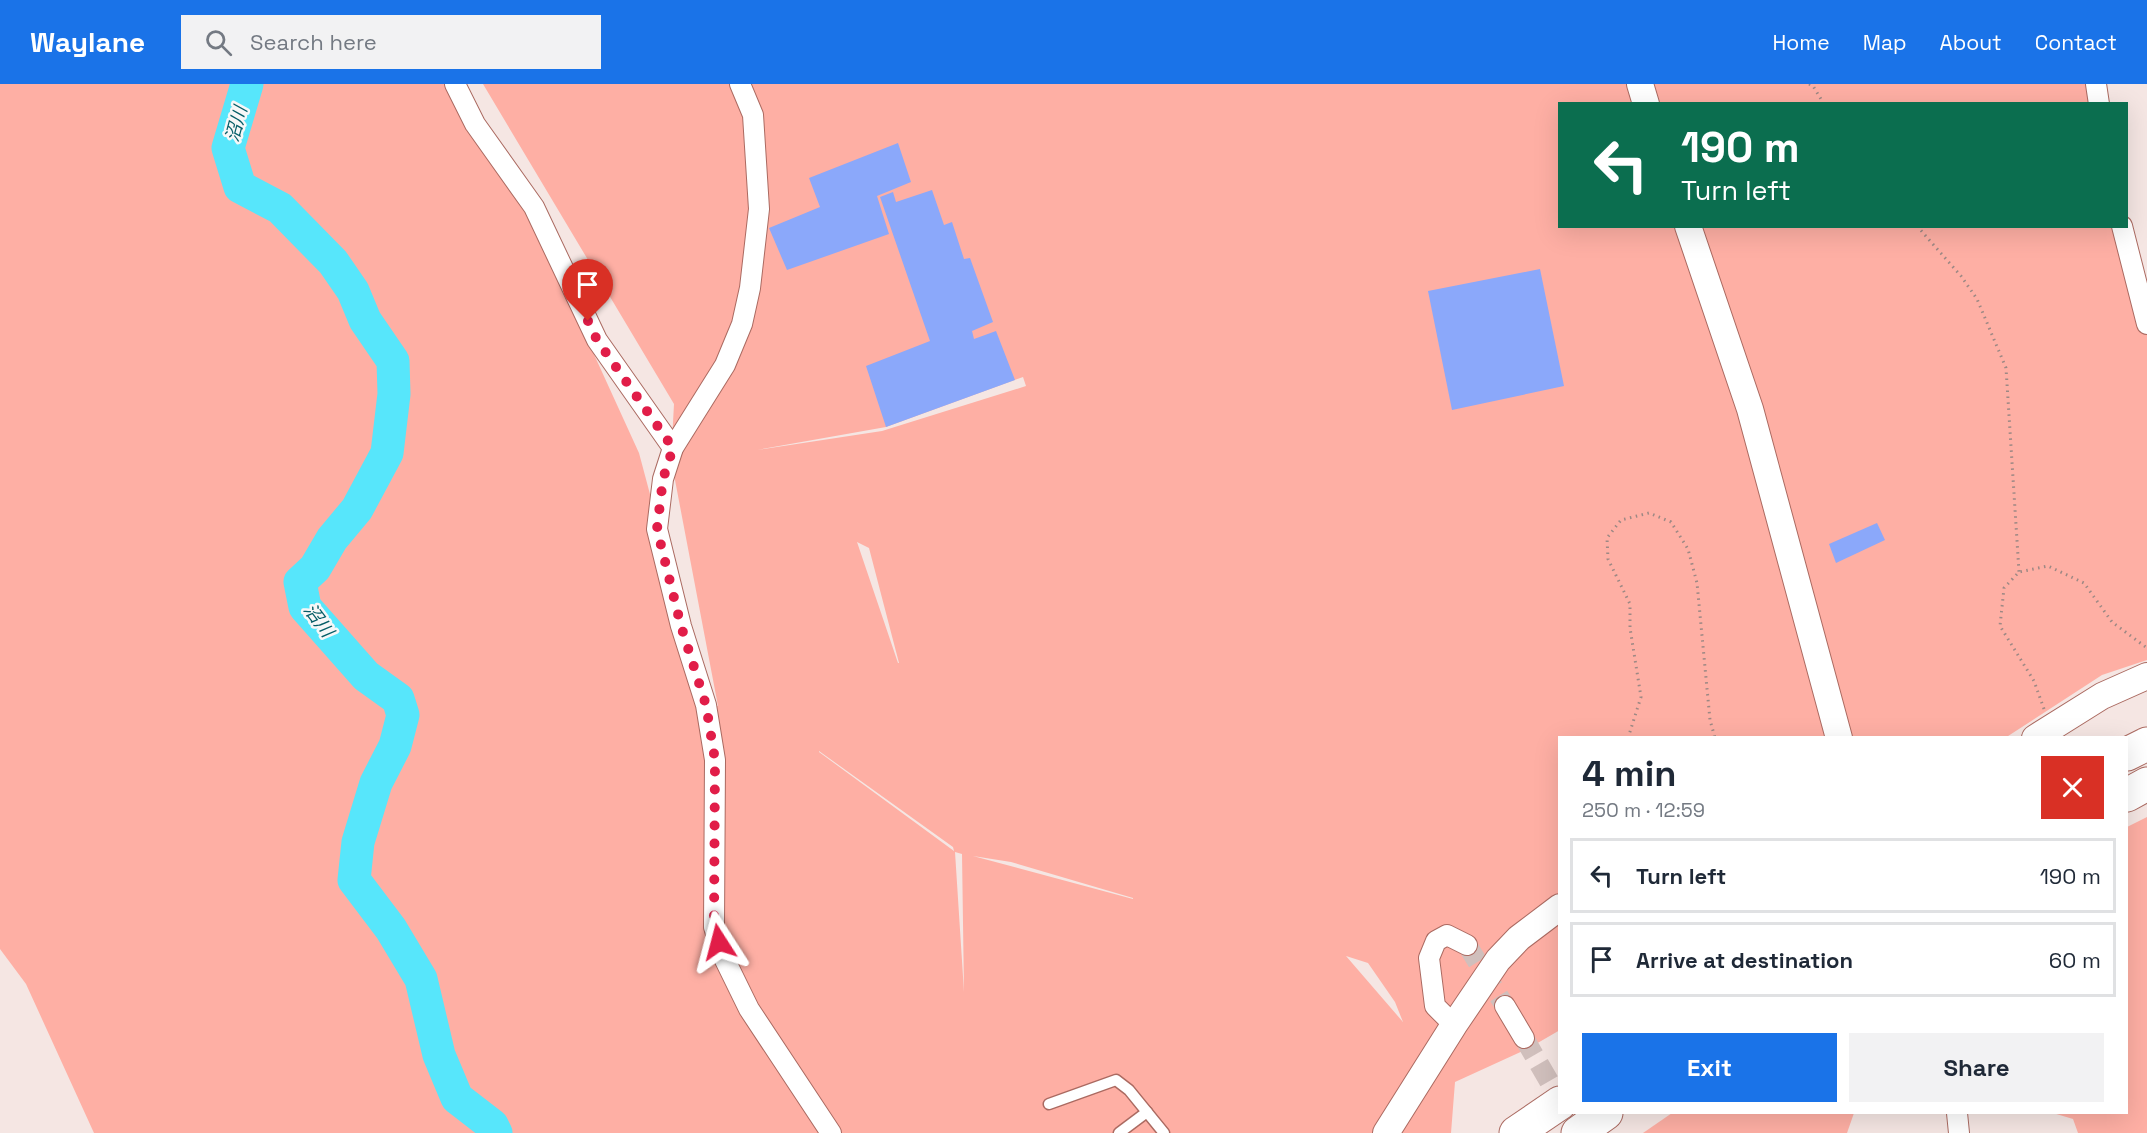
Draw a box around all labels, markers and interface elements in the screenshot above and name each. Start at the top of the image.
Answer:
search box [181,15,601,69]
text: Waylane [30,24,145,60]
icon: search [202,26,235,59]
text: Search here [250,28,377,56]
text: Home [1772,29,1830,56]
text: Map [1863,29,1907,56]
text: About [1940,29,2002,56]
text: Contact [2035,29,2117,56]
water label: 沼川 [220,102,252,144]
text: 190 m [1681,121,1800,174]
icon: left [1582,126,1660,204]
text: Turn left [1681,173,1791,208]
pin [562,259,613,321]
icon: arrive [571,268,604,301]
water label: 沼川 [299,599,340,643]
text: 4 min [1582,751,1677,797]
button: close [2041,756,2104,819]
text: 250 m · 12:59 [1582,797,1705,823]
icon: left [1585,859,1618,892]
text: Turn left [1636,862,1726,890]
text: 190 m [2040,862,2101,890]
position arrow [687,910,751,974]
icon: arrive [1585,943,1618,976]
text: Arrive at destination [1636,946,1853,974]
text: 60 m [2049,946,2101,974]
button: Exit [1582,1033,1837,1102]
button: Share [1849,1033,2104,1102]

